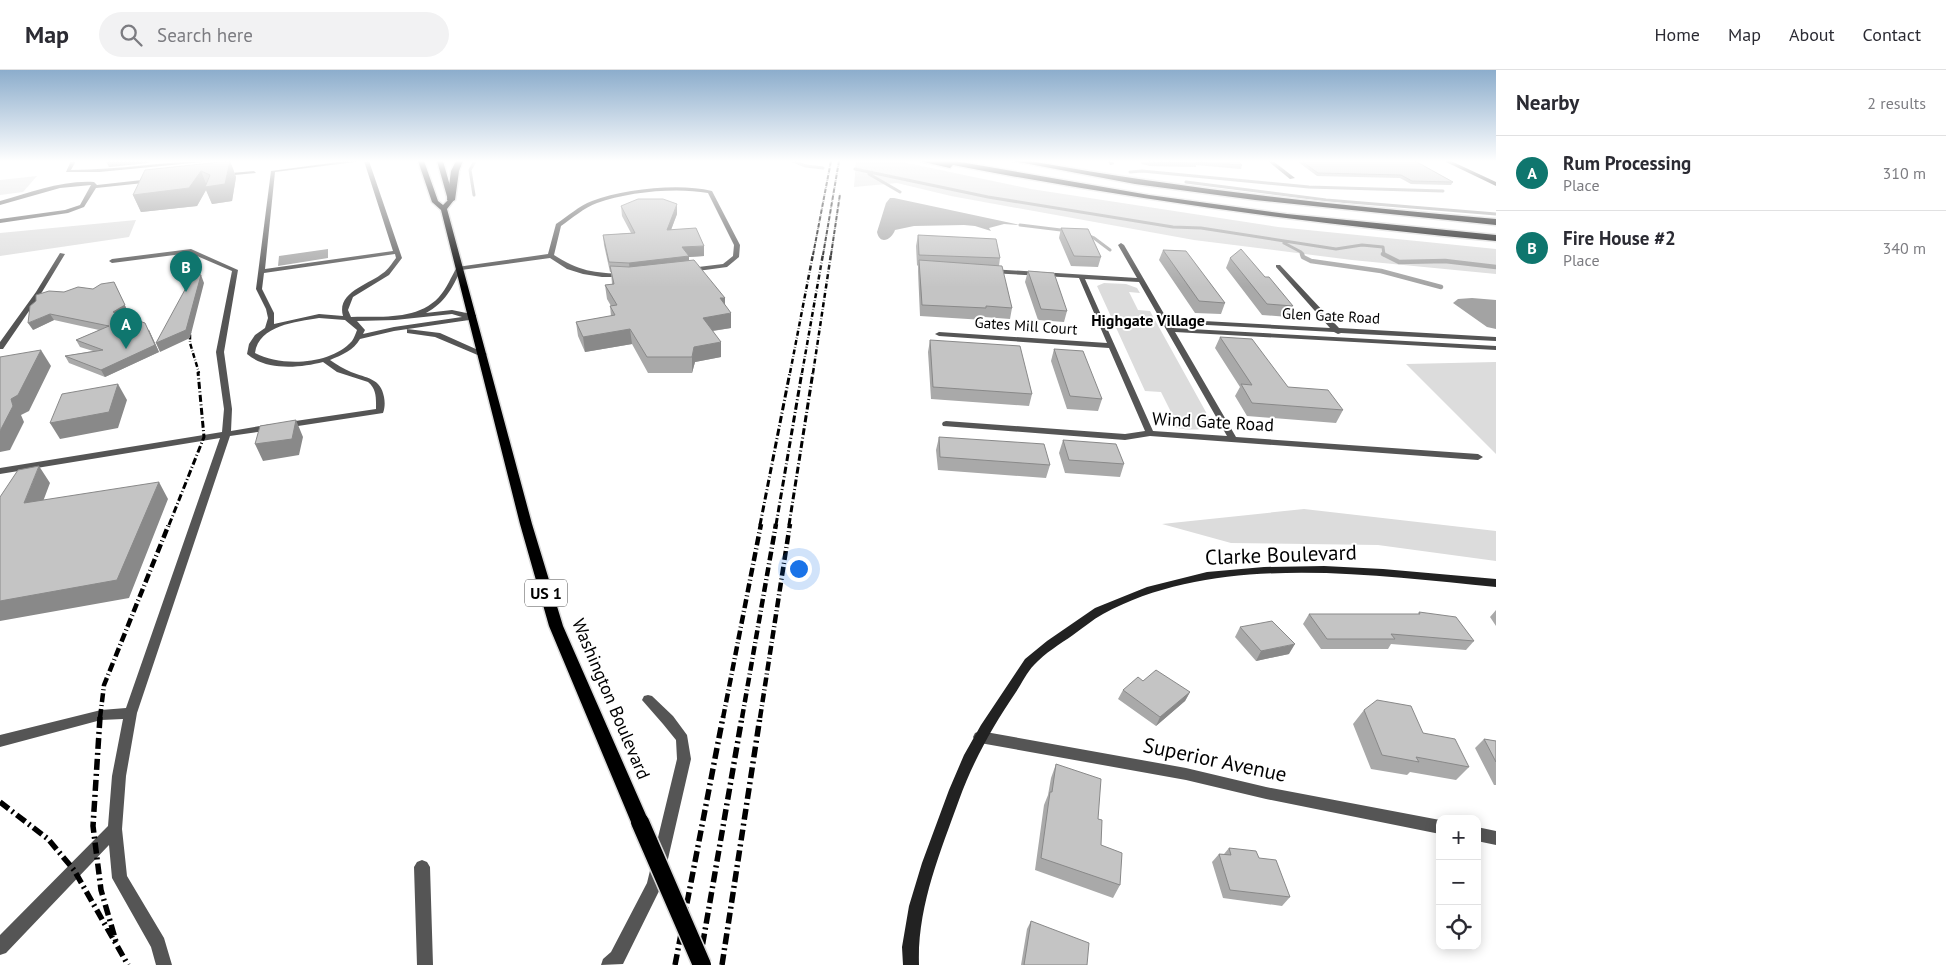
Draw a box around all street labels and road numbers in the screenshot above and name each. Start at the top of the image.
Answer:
street label: Glen Gate Road [1281,303,1381,328]
street label: Gates Mill Court [974,312,1078,339]
street label: Wind Gate Road [1152,407,1275,436]
street label: Clarke Boulevard [1205,538,1357,571]
road number: US 1 [525,579,567,606]
street label: Washington Boulevard [567,615,656,783]
street label: Superior Avenue [1141,731,1289,788]

